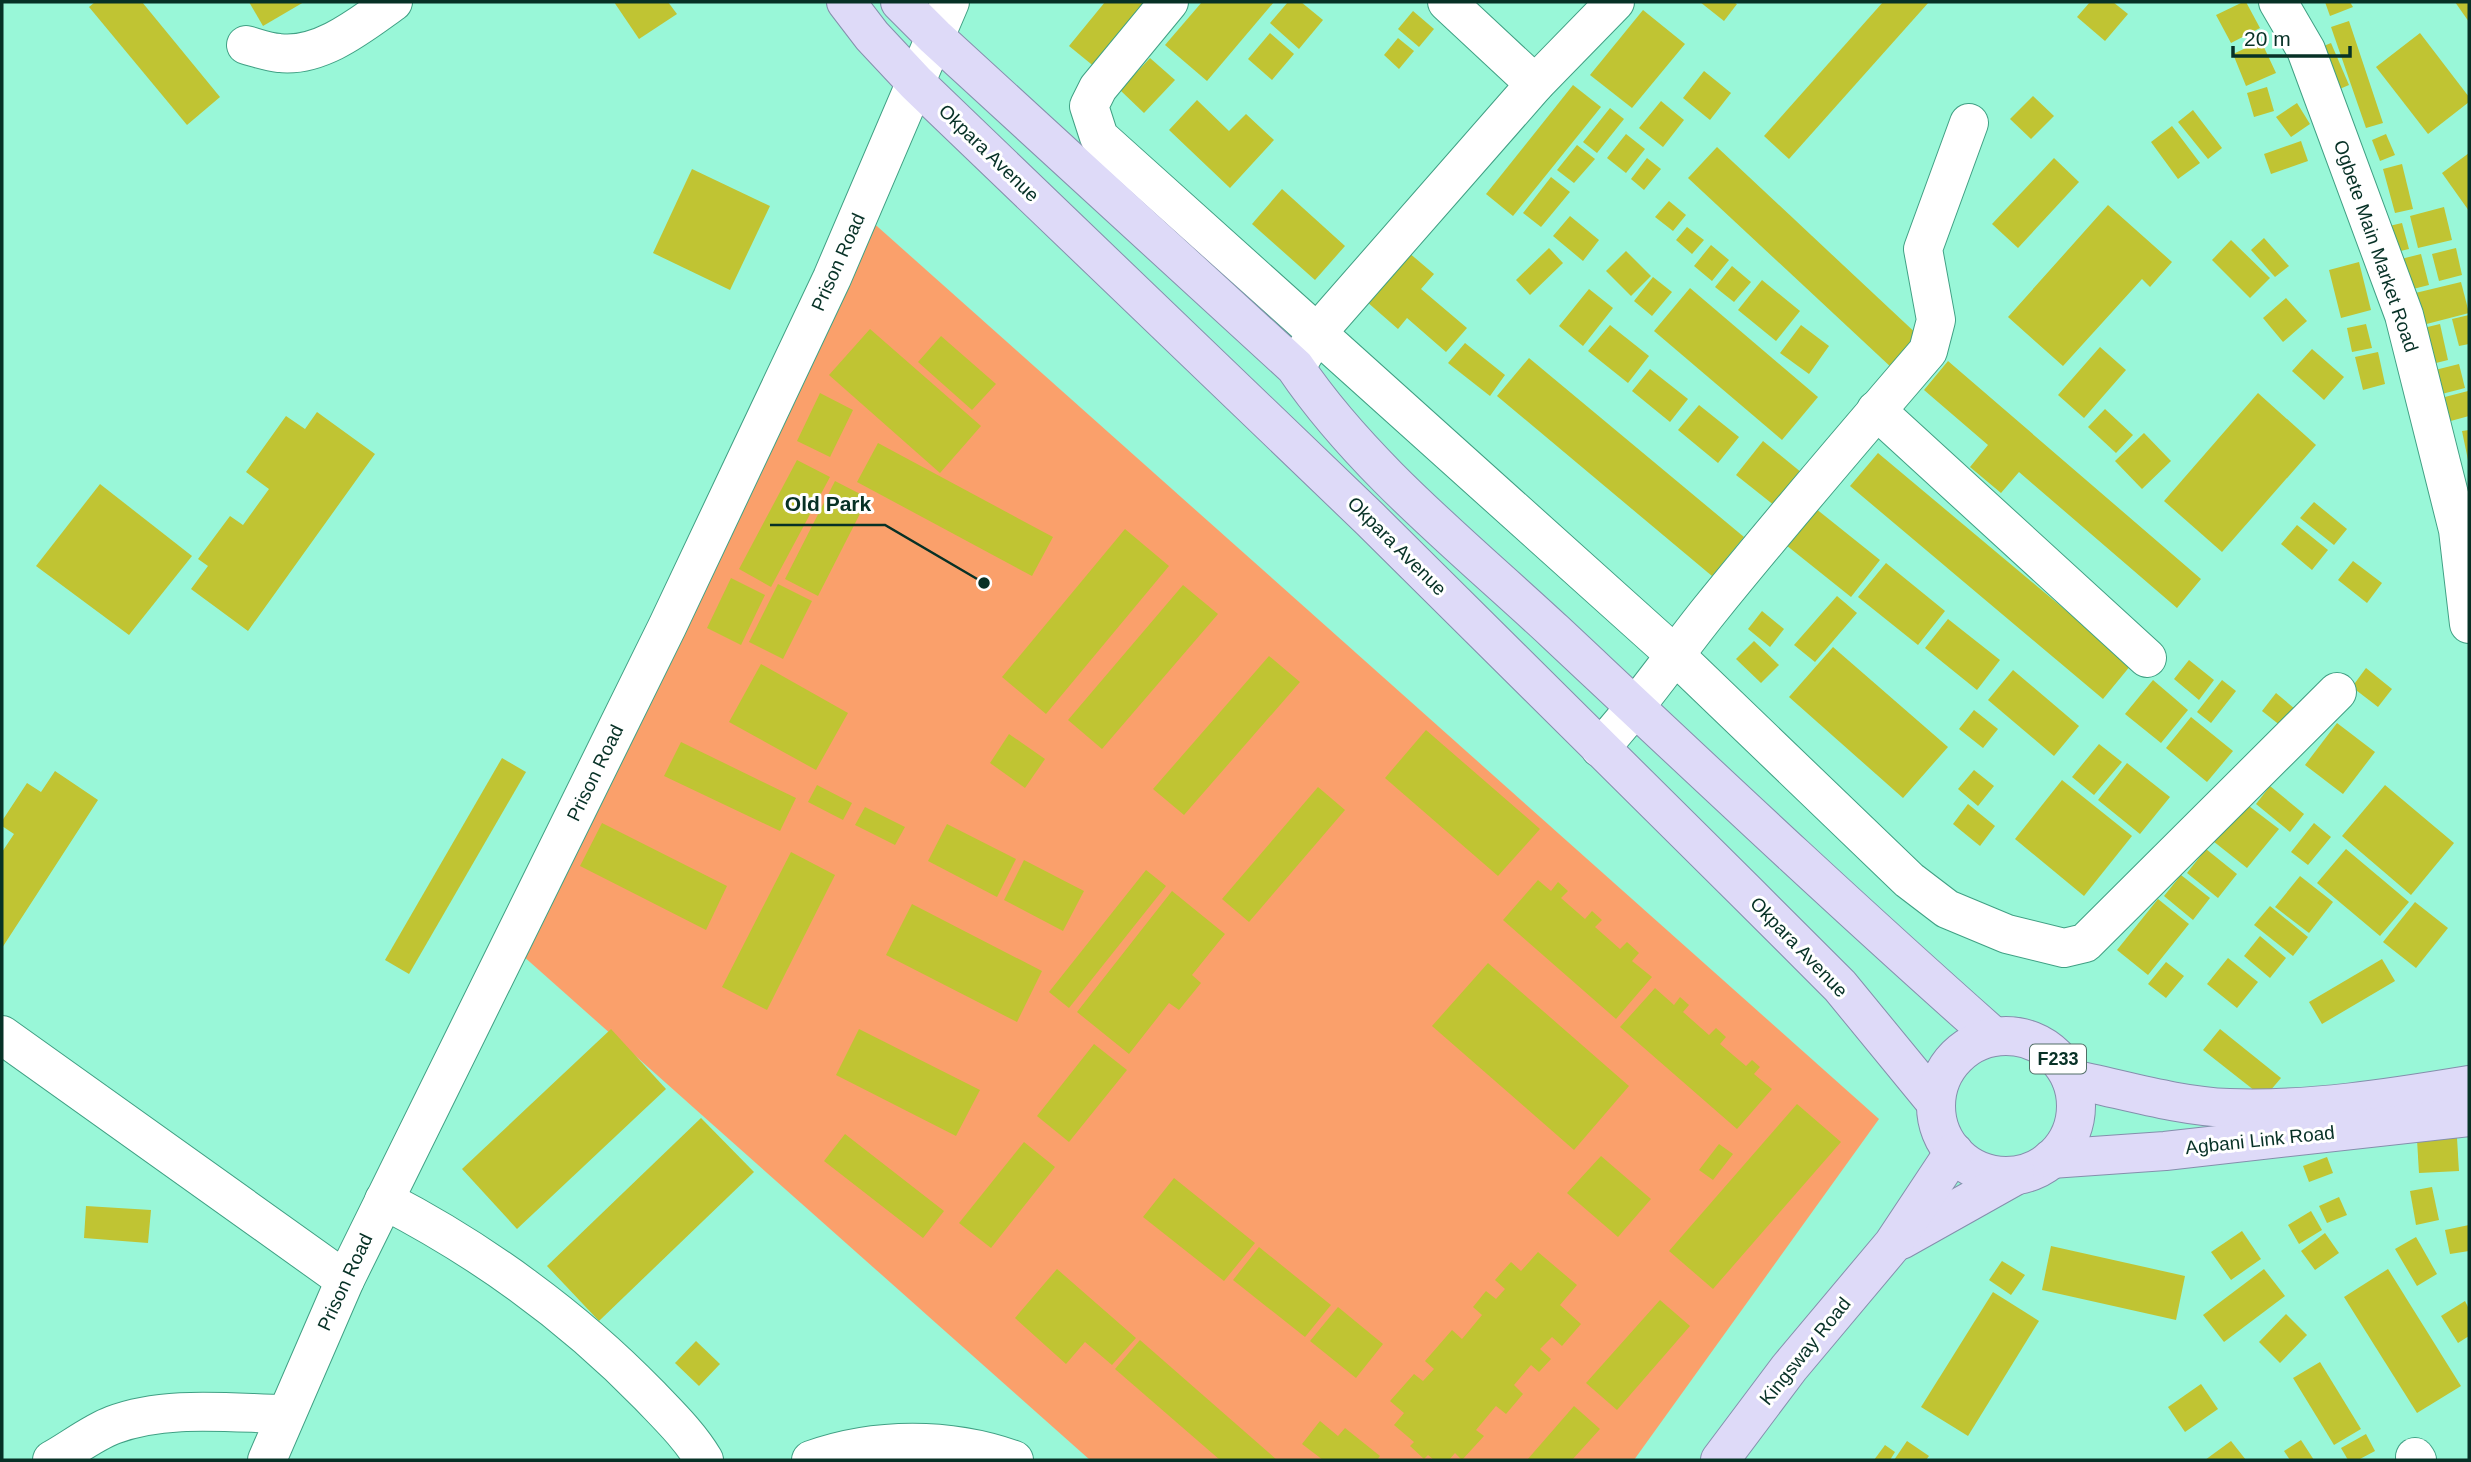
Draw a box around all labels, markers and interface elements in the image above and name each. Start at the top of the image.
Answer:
scale bar [2233,14,2350,58]
text: 20 m [2244,27,2291,50]
street label: Okpara Avenue [935,100,1043,206]
street label: Ogbete Main Market Road [2330,137,2422,355]
street label: Prison Road [807,210,869,314]
callout: Old Park [770,483,885,525]
text: Old Park [785,492,872,515]
street label: Okpara Avenue [1343,492,1451,600]
street label: Prison Road [563,721,627,825]
street label: Okpara Avenue [1746,893,1852,1001]
road number: F233 [2030,1044,2086,1074]
street label: Agbani Link Road [2184,1122,2336,1158]
street label: Prison Road [313,1230,377,1334]
street label: Kingsway Road [1755,1293,1855,1409]

